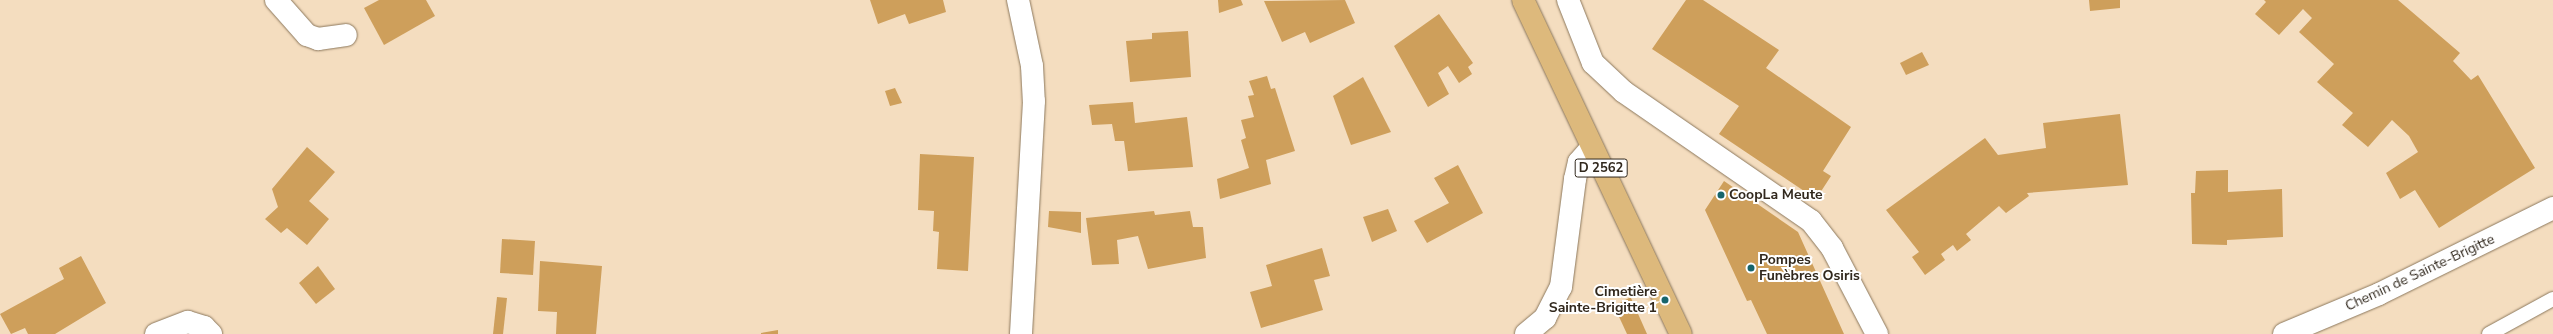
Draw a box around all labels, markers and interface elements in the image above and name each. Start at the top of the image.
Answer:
road number: D 2562 [1574,157,1628,179]
place label: CoopLa Meute [1729,187,1823,203]
marker: CoopLa Meute [1716,190,1726,200]
street label: Chemin de Sainte-Brigitte [2343,231,2497,315]
place label: Pompes Funèbres Osiris [1759,252,1860,284]
marker: Pompes Funèbres Osiris [1746,263,1756,273]
place label: Cimetière Sainte-Brigitte 1 [1549,284,1657,316]
marker: Cimetière Sainte-Brigitte 1 [1660,295,1670,305]

